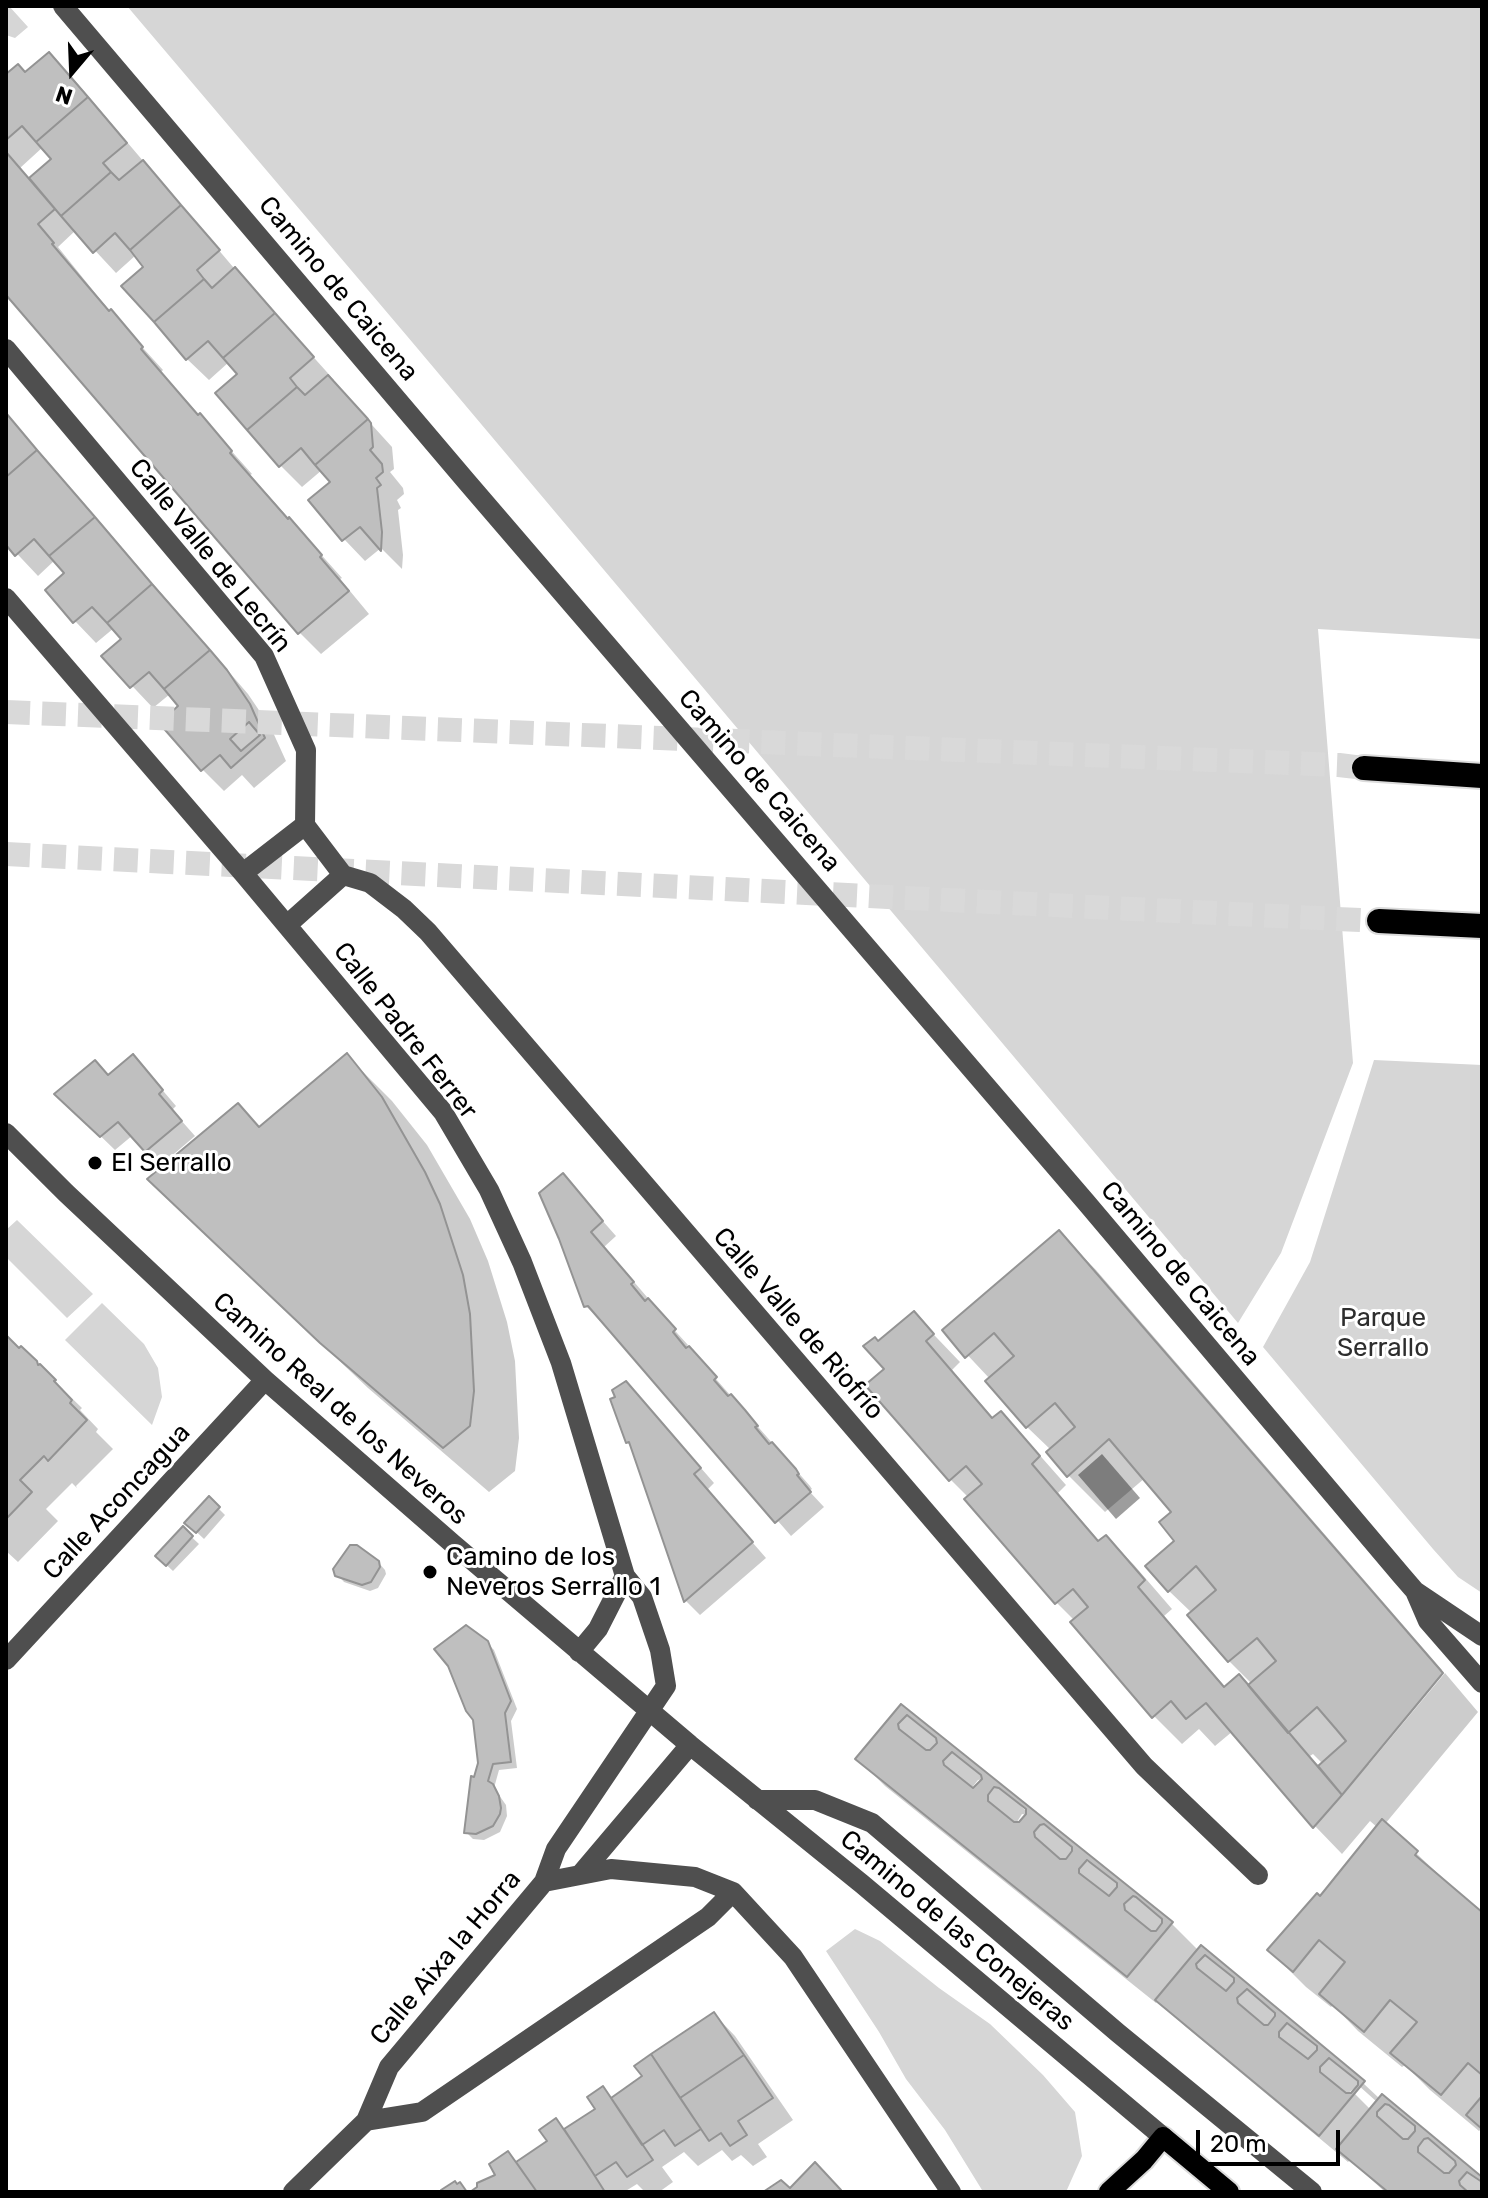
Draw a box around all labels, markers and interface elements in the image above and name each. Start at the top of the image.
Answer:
north arrow [32,32,112,112]
text: N [52,80,76,111]
street label: Camino de Caicena [252,190,424,388]
street label: Calle Valle de Lecrín [122,453,298,659]
street label: Camino de Caicena [671,683,847,879]
street label: Calle Padre Ferrer [326,937,484,1125]
place label: El Serrallo [111,1147,232,1179]
marker: El Serrallo [86,1154,104,1172]
street label: Camino de Caicena [1094,1175,1266,1373]
street label: Calle Valle de Riofrío [706,1222,890,1426]
street label: Camino Real de los Neveros [206,1286,474,1532]
park label: Parque Serrallo [1337,1302,1429,1364]
street label: Calle Aconcagua [37,1418,197,1586]
place label: Camino de los Neveros Serrallo 1 [446,1541,661,1602]
marker: Camino de los Neveros Serrallo 1 [421,1563,439,1581]
street label: Camino de las Conejeras [834,1824,1080,2038]
street label: Calle Aixa la Horra [364,1864,528,2052]
scale bar [1200,2114,1344,2164]
text: 20 m [1210,2130,1267,2158]

